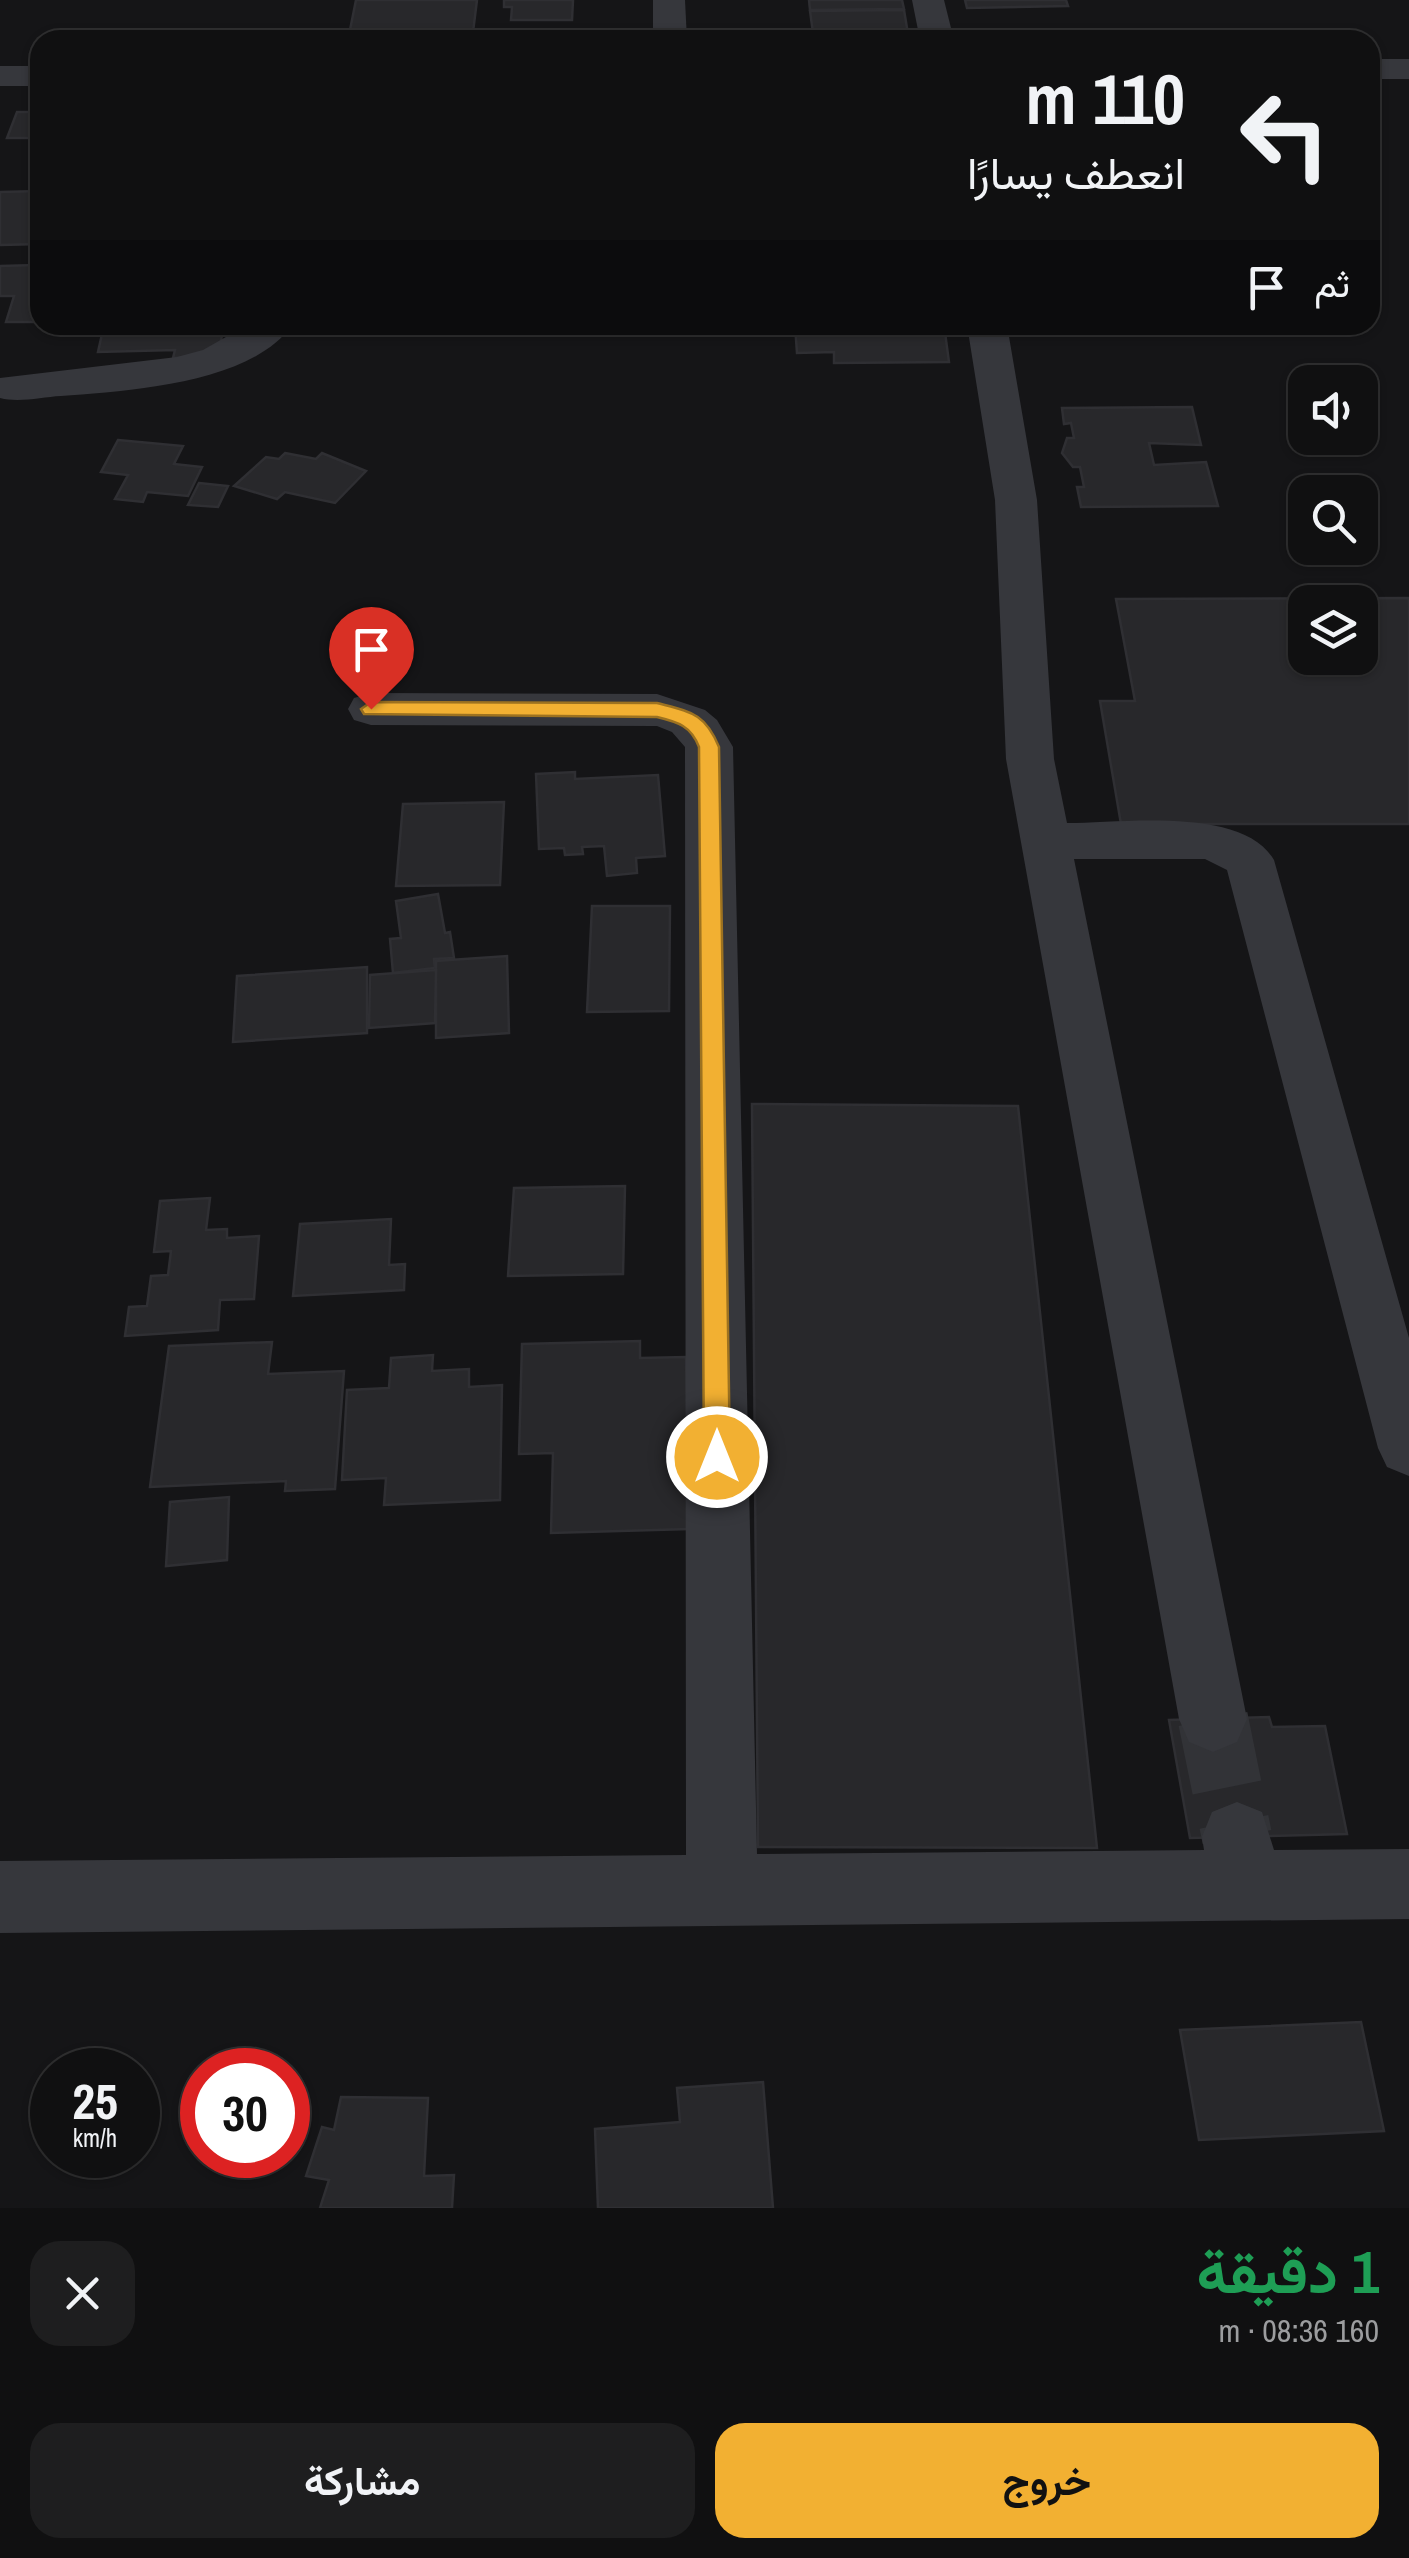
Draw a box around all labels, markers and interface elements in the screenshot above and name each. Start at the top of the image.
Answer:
text: 110 m [1025,52,1185,146]
icon: left [1220,70,1350,200]
text: انعطف يسارًا [967,142,1185,203]
text: ثم [1314,258,1350,309]
icon: arrive [1239,260,1294,315]
map controls [1288,365,1378,675]
button: sound [1288,365,1378,455]
button: search [1288,475,1378,565]
button: layers [1288,585,1378,675]
pin [329,607,414,710]
icon: arrive [344,622,399,677]
position arrow [665,1405,769,1509]
speed limit sign: 30 [180,2048,310,2178]
text: 25 [72,2067,118,2135]
text: km/h [73,2121,117,2155]
text: 1 دقيقة [1196,2231,1379,2312]
button: close [30,2241,135,2346]
text: 160 m · 08:36 [1219,2309,1379,2352]
button: مشاركة [30,2423,695,2538]
button: خروج [715,2423,1379,2538]

